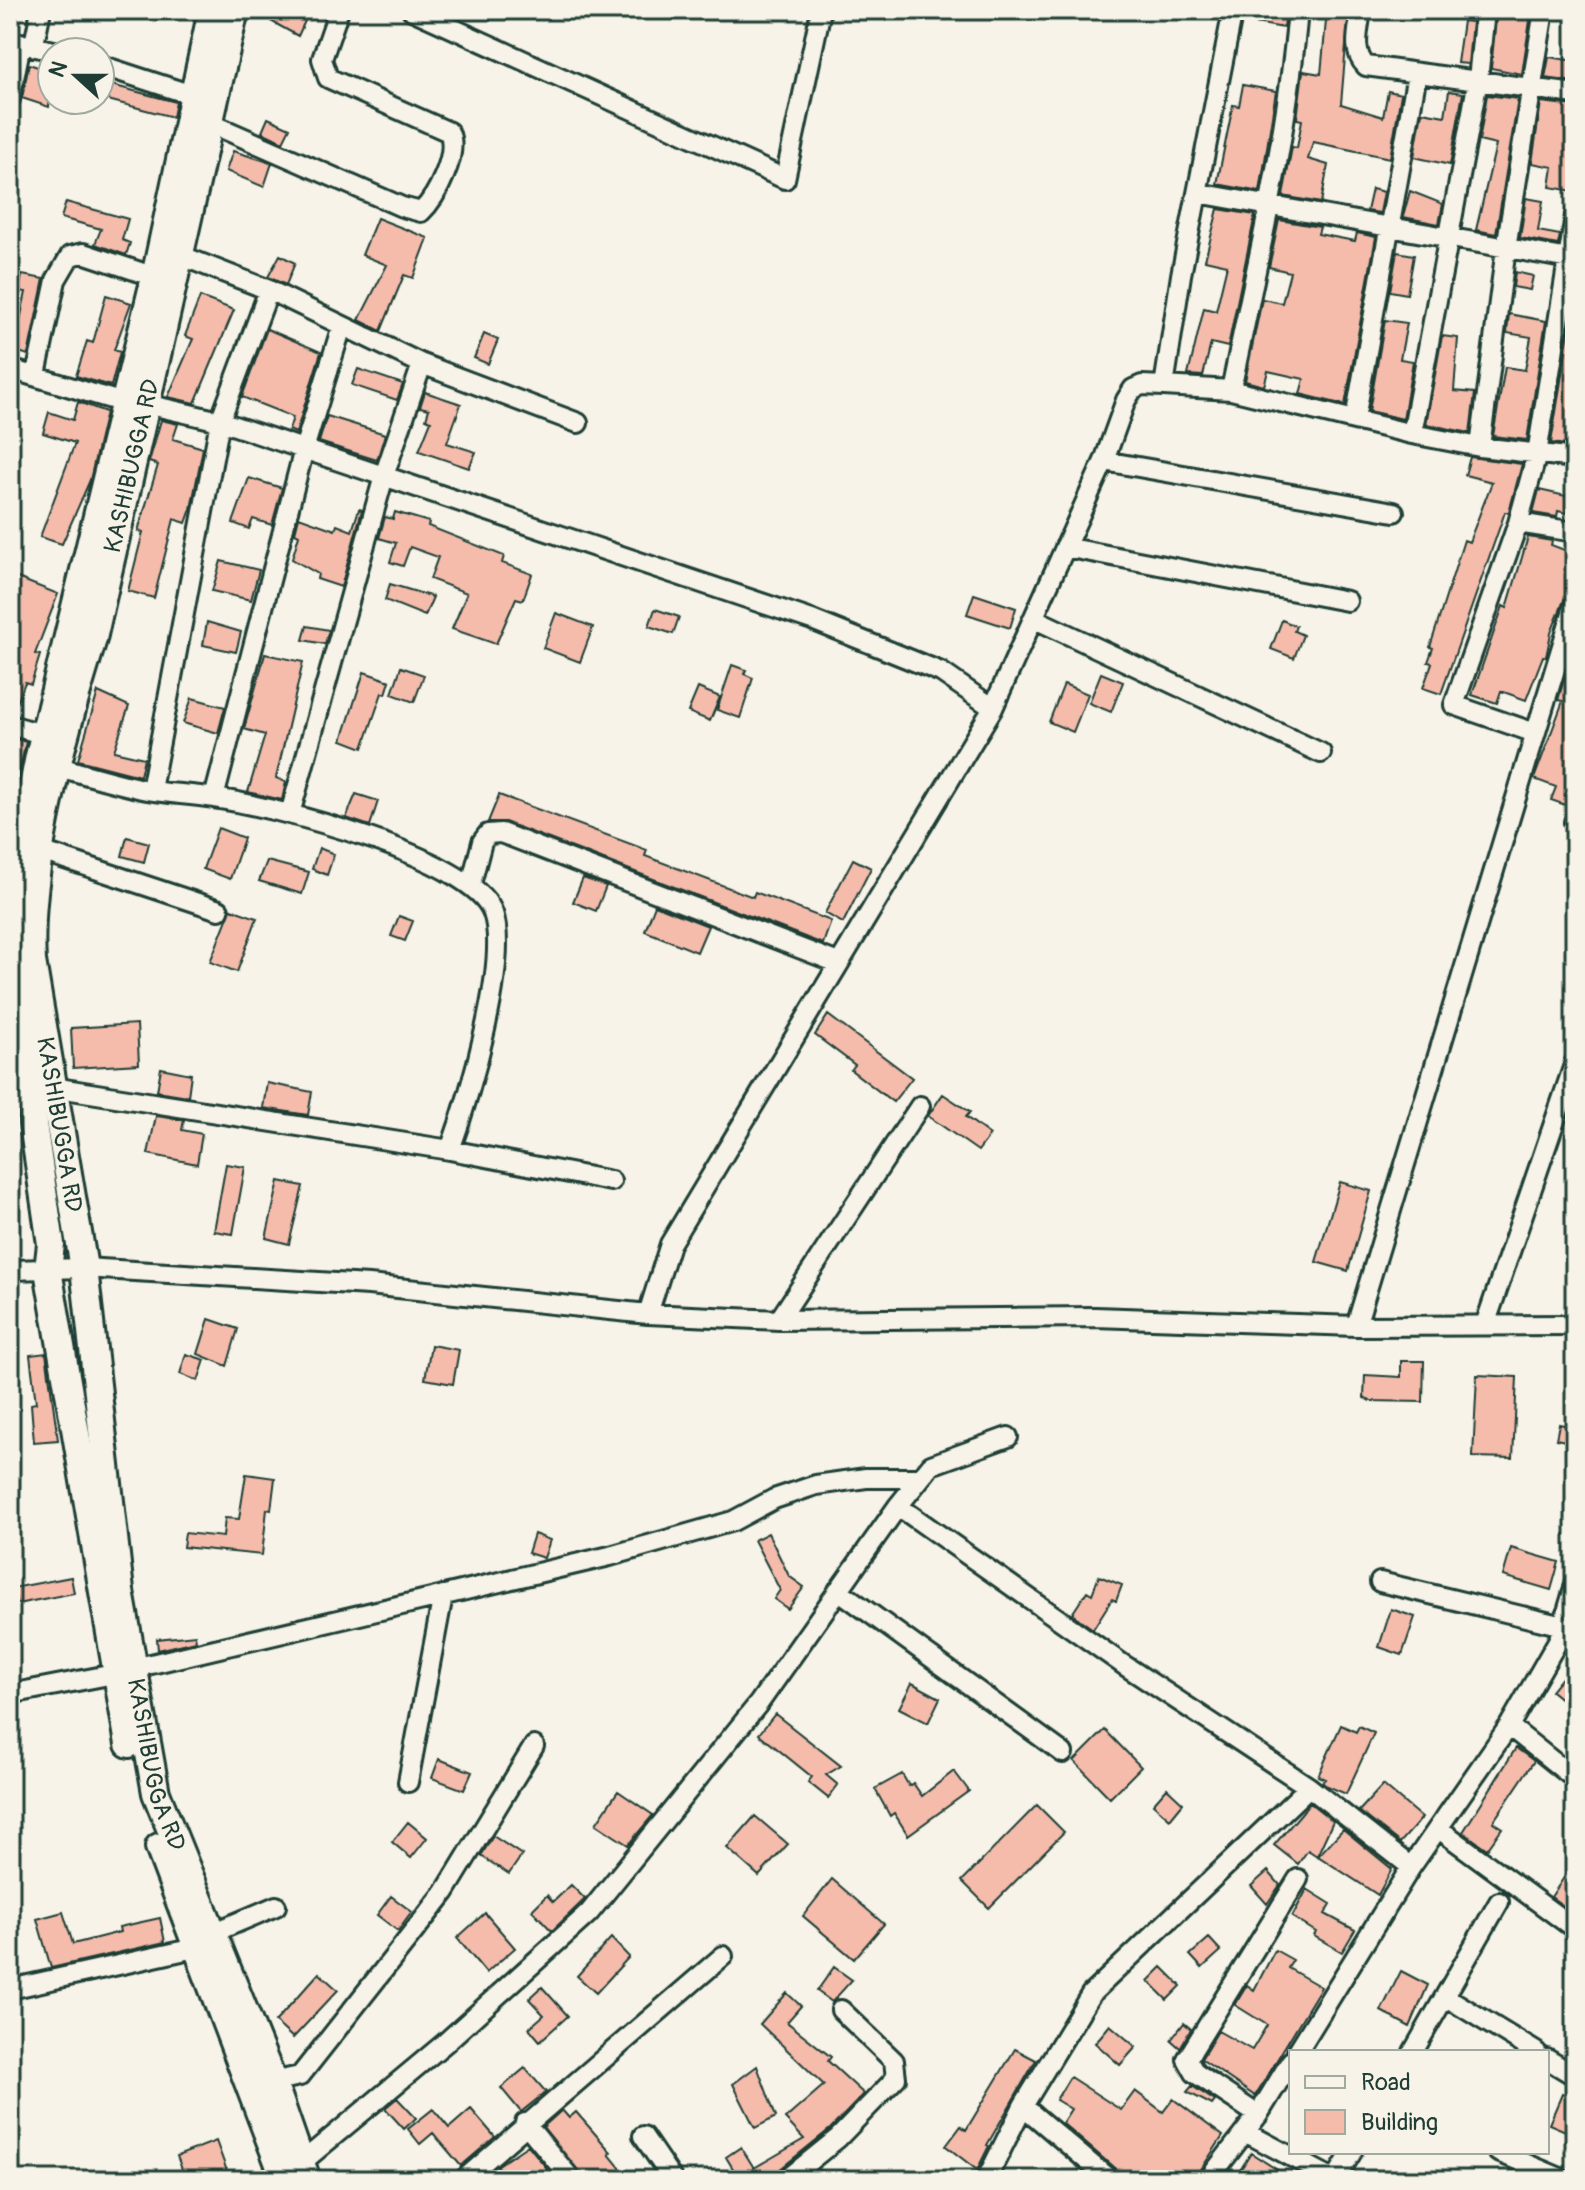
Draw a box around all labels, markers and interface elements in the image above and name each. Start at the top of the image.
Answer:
north arrow [36,36,116,116]
text: N [43,57,74,81]
street label: KASHIBUGGA RD [98,376,166,556]
street label: KASHIBUGGA RD [31,1035,89,1214]
street label: KASHIBUGGA RD [121,1676,192,1855]
legend [1289,2050,1549,2154]
text: Road [1361,2068,1411,2097]
text: Building [1361,2108,1438,2137]

